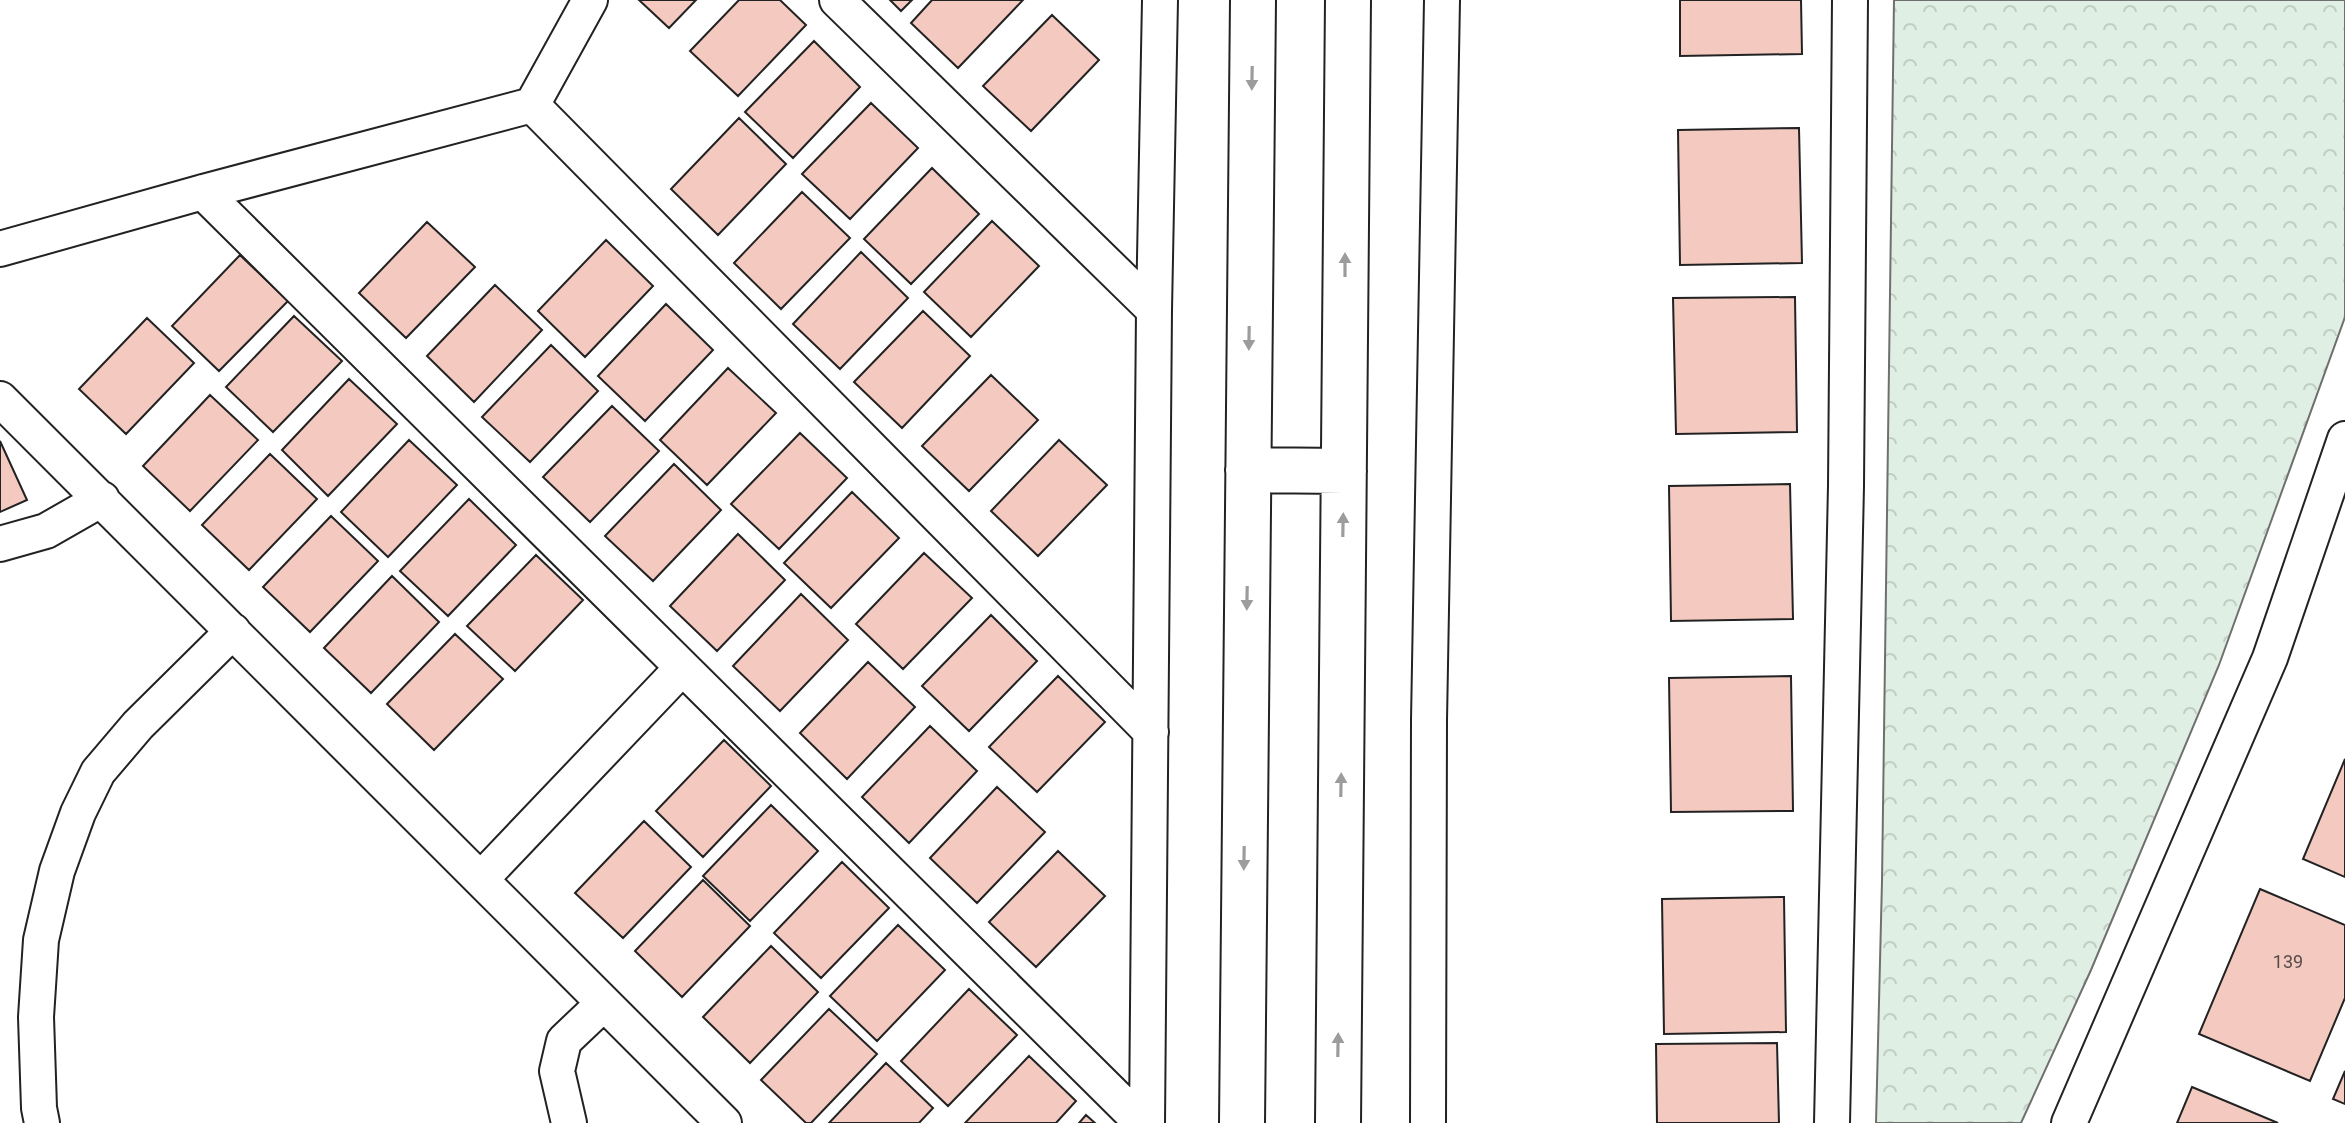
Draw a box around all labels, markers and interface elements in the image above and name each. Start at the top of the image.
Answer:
one-way arrow [1246,66,1258,91]
one-way arrow [1339,252,1351,277]
one-way arrow [1243,326,1255,351]
one-way arrow [1337,512,1349,537]
one-way arrow [1241,586,1253,611]
one-way arrow [1335,772,1347,797]
one-way arrow [1238,846,1251,871]
house number: 139 [2273,951,2303,972]
one-way arrow [1332,1032,1344,1057]

